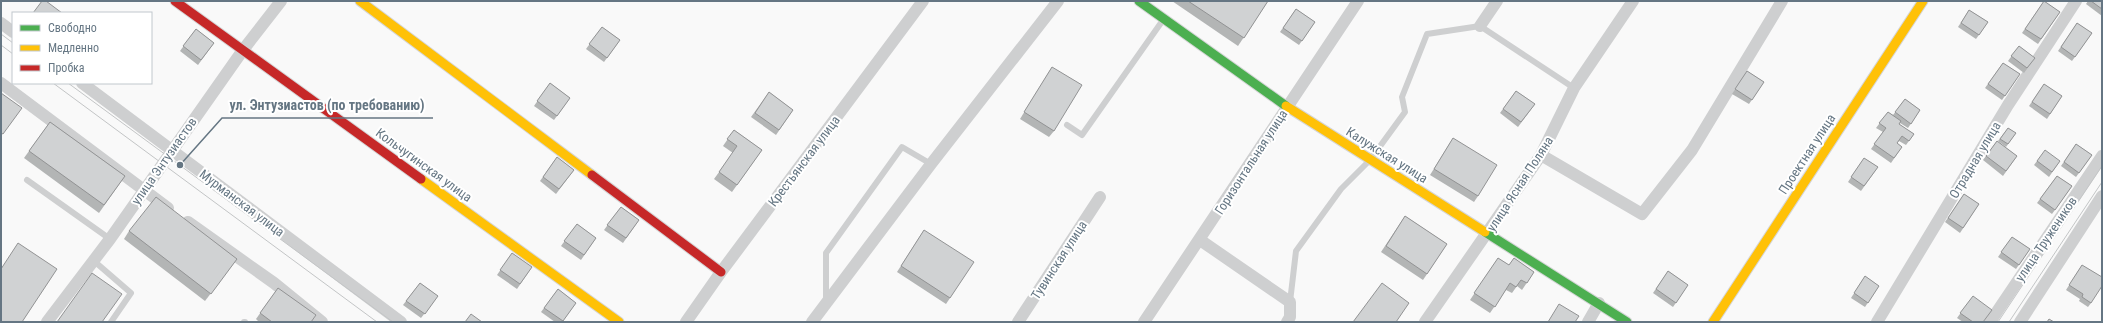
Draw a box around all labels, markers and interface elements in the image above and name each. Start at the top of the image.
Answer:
legend [12,12,152,84]
text: Свободно [48,21,97,35]
text: Медленно [48,41,99,55]
text: Пробка [48,61,85,75]
callout: ул. Энтузиастов (по требованию) [222,92,433,118]
text: ул. Энтузиастов (по требованию) [229,97,425,114]
street label: Горизонтальная улица [1212,107,1290,217]
street label: Проектная улица [1776,111,1838,197]
street label: Крестьянская улица [765,113,843,209]
street label: улица Энтузиастов [128,115,200,207]
street label: Отрадная улица [1946,119,2004,201]
street label: Калужская улица [1343,124,1431,186]
street label: Кольчугинская улица [373,125,475,205]
street label: улица Ясная Поляна [1484,134,1556,234]
street label: Мурманская улица [197,166,287,240]
street label: улица Тружеников [2012,194,2080,284]
street label: Тувинская улица [1028,218,1090,302]

